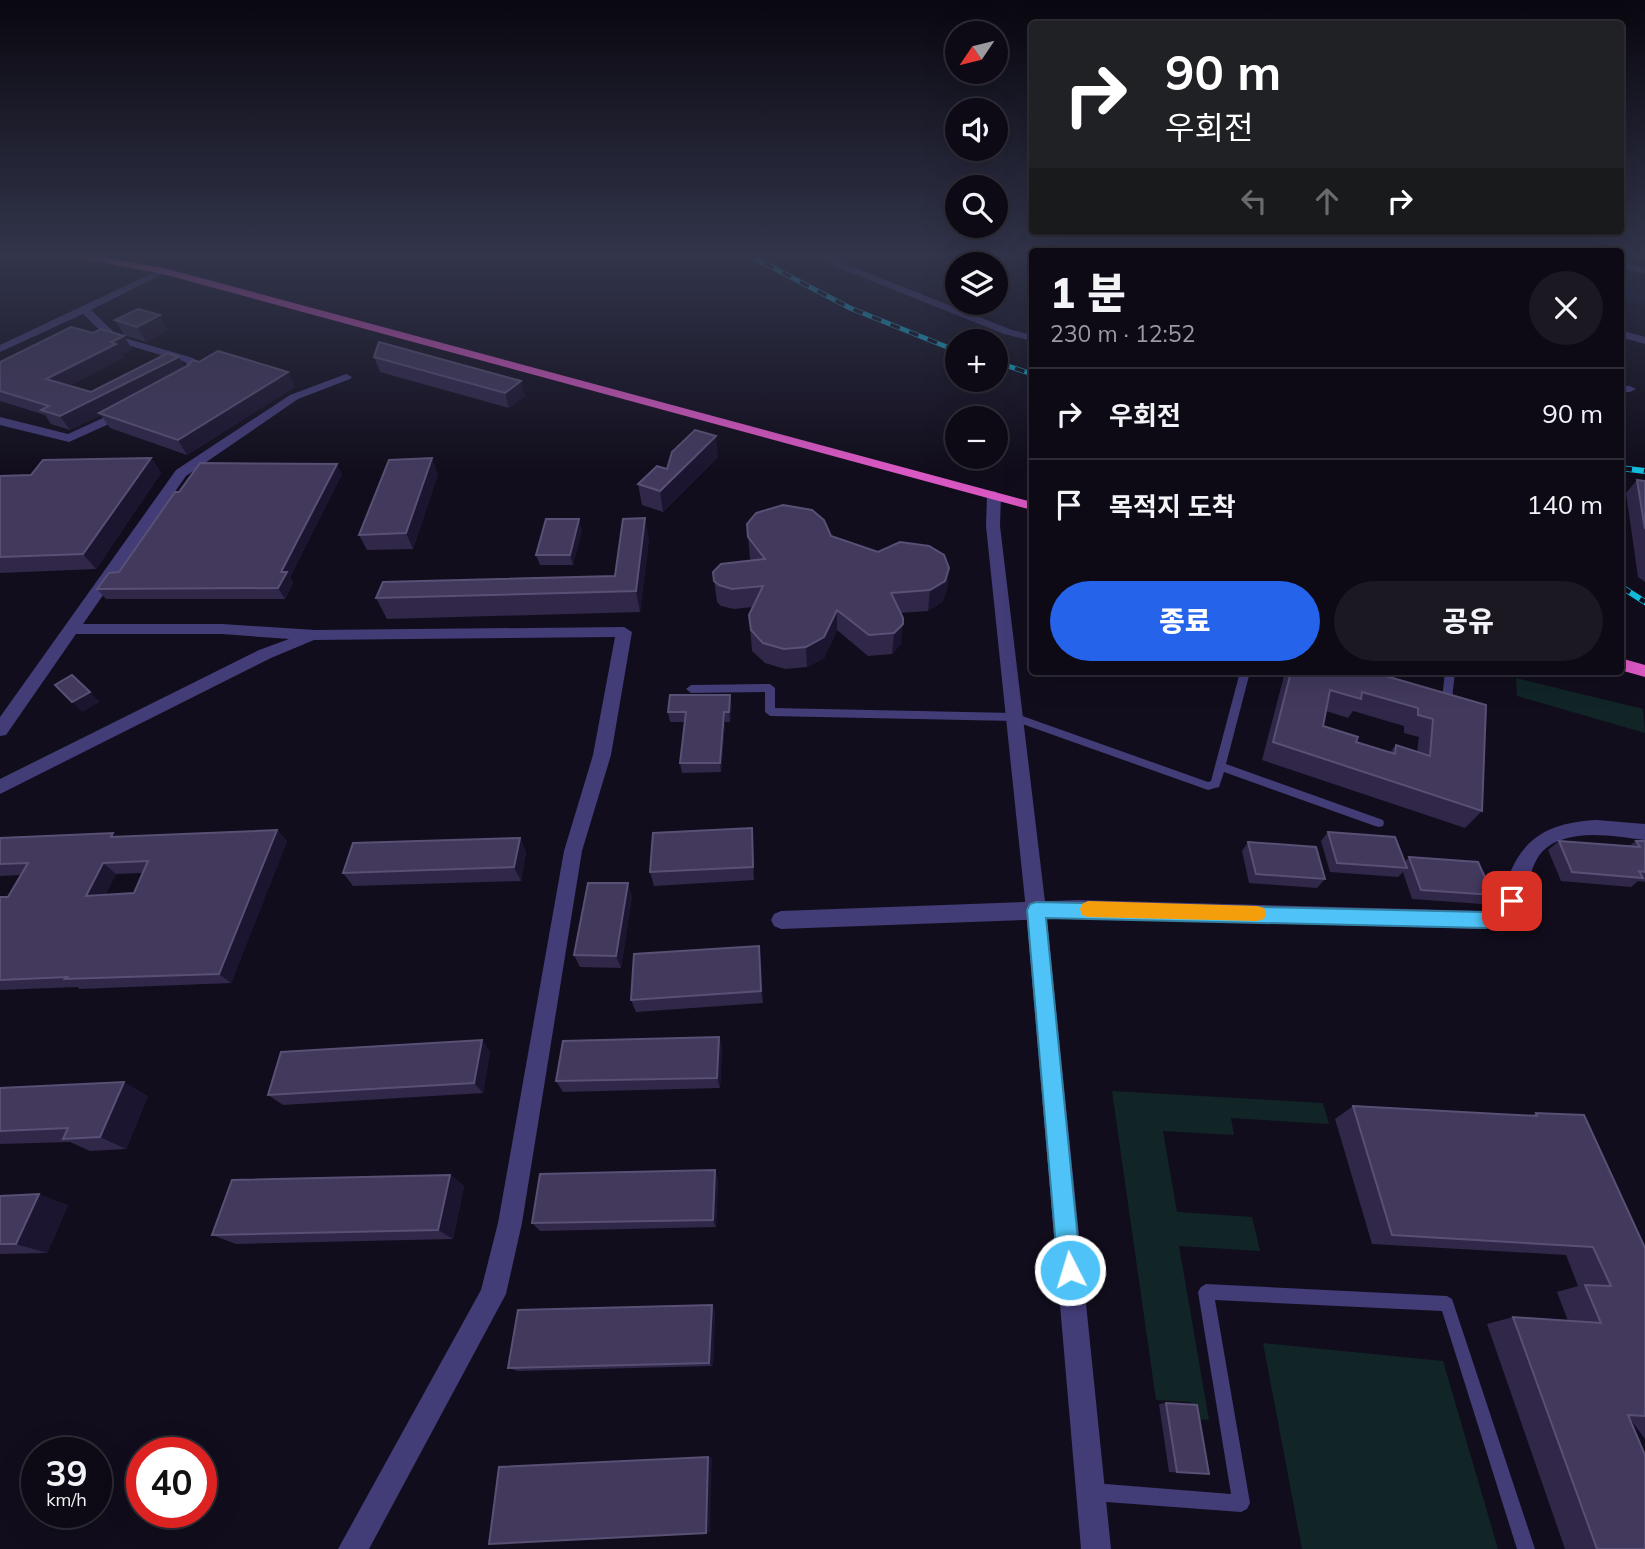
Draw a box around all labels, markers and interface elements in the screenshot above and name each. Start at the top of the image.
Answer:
north arrow [945,21,1008,84]
map controls [945,21,1008,469]
text: 90 m [1165,41,1281,102]
icon: right [1050,49,1141,140]
button: sound [945,98,1008,161]
text: 우회전 [1165,107,1253,147]
button: search [945,175,1008,238]
icon: left [1235,182,1273,220]
icon: ahead [1308,182,1346,220]
icon: right [1381,182,1419,220]
button: layers [945,252,1008,315]
text: 1 분 [1050,266,1126,319]
button: close [1529,271,1603,345]
text: 230 m · 12:52 [1050,319,1195,348]
button: + [945,329,1008,392]
icon: right [1050,395,1088,433]
text: 90 m [1542,397,1603,430]
text: 우회전 [1109,399,1181,432]
button: − [945,406,1008,469]
icon: arrive [1050,486,1088,524]
text: 140 m [1527,488,1603,521]
text: 목적지 도착 [1109,490,1236,523]
button: 종료 [1050,581,1320,661]
button: 공유 [1334,581,1603,661]
pin [1482,871,1542,931]
icon: arrive [1493,882,1531,920]
position arrow [1033,1233,1107,1307]
speed limit sign: 40 [126,1437,217,1528]
text: 39 [45,1451,88,1495]
text: km/h [46,1488,87,1511]

